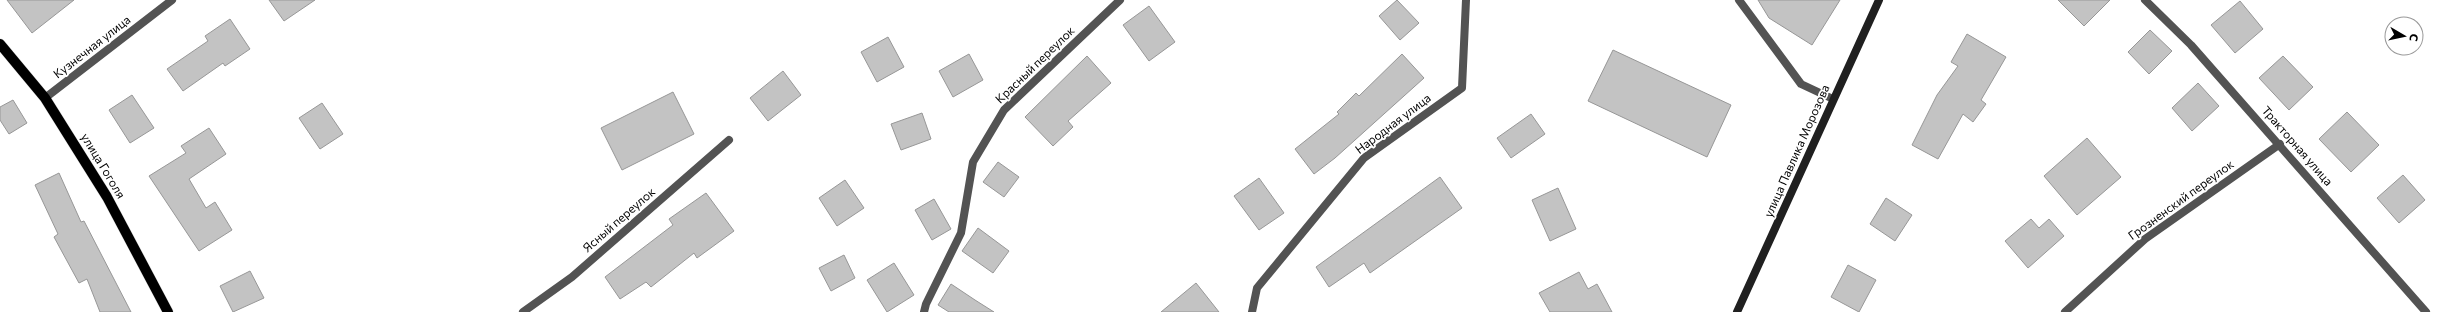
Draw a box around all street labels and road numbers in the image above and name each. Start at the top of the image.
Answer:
street label: Кузнечная улица [50,12,133,81]
street label: Красный переулок [992,23,1077,106]
street label: улица Павлика Морозова [1760,82,1832,219]
street label: Народная улица [1352,90,1433,156]
street label: Тракторная улица [2259,103,2336,188]
street label: улица Гоголя [79,130,129,201]
street label: Грозненский переулок [2125,156,2236,242]
street label: Ясный переулок [579,184,658,254]

